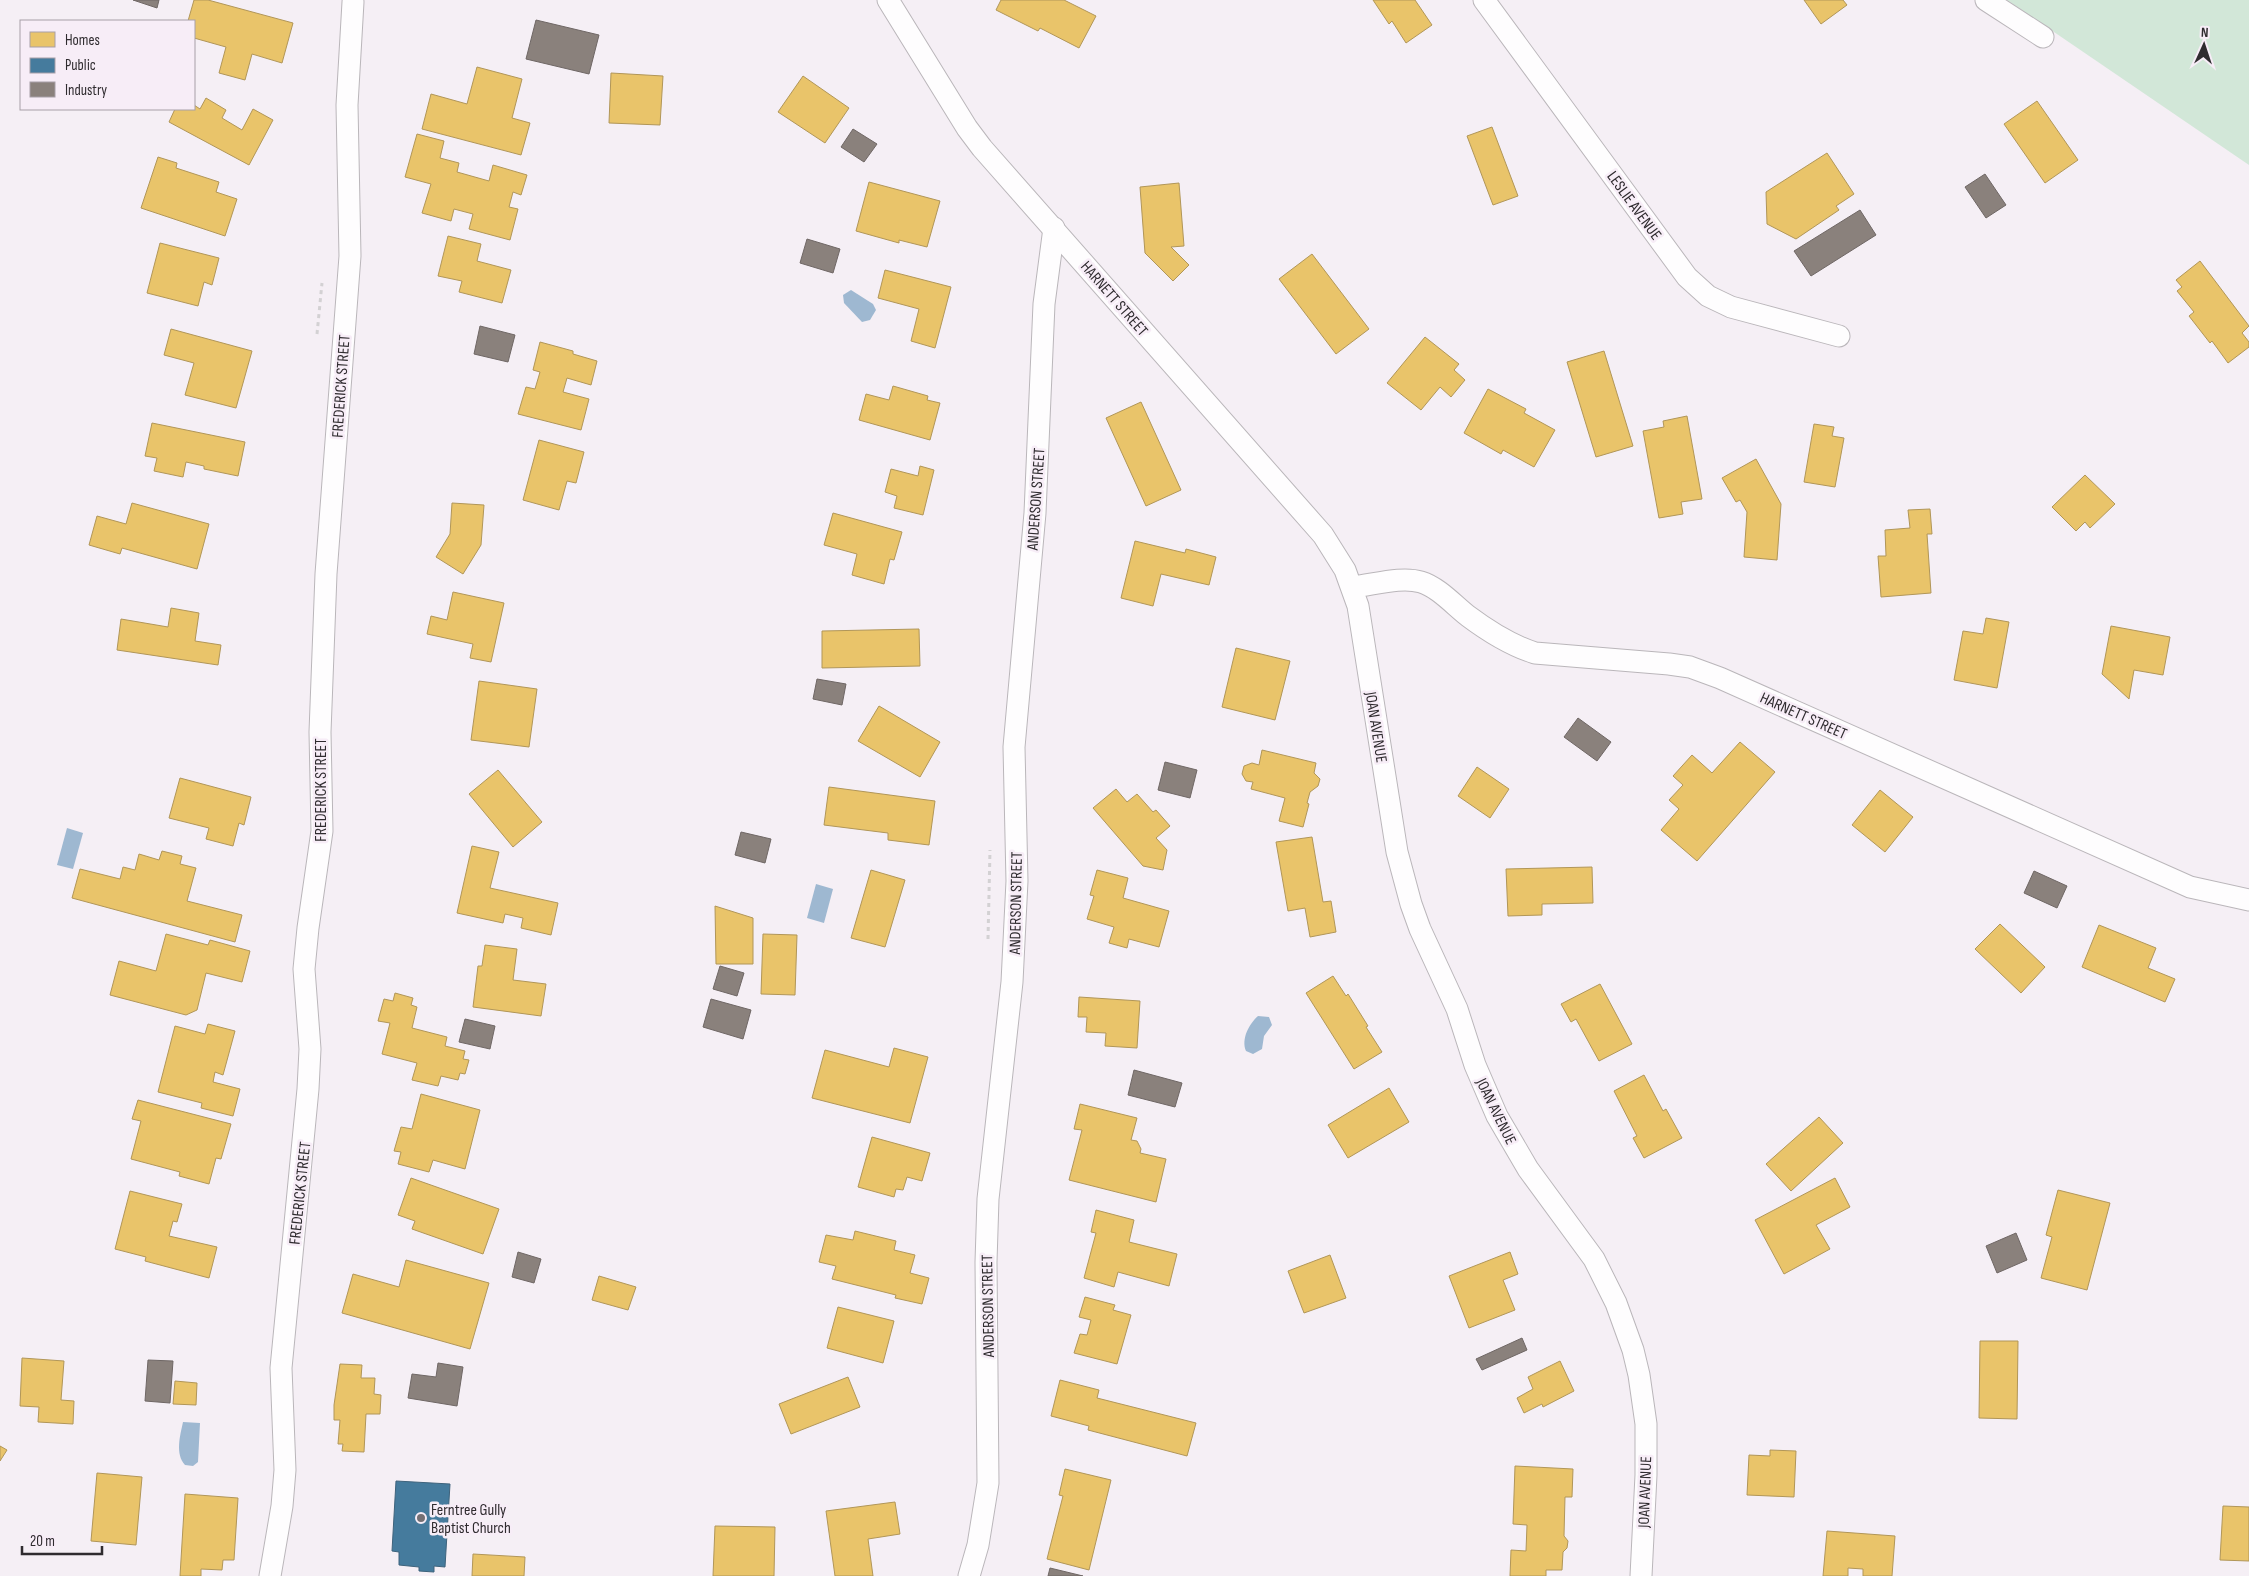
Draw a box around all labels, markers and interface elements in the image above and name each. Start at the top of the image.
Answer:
legend [20,20,195,110]
north arrow [2179,20,2229,70]
text: N [2200,24,2209,41]
text: Homes [65,31,100,50]
text: Public [65,56,96,75]
text: Industry [65,81,107,100]
street label: LESLIE AVENUE [1602,168,1665,244]
street label: HARNETT STREET [1076,258,1152,341]
street label: FREDERICK STREET [328,333,355,438]
street label: ANDERSON STREET [1023,447,1050,552]
street label: JOAN AVENUE [1360,689,1390,764]
street label: HARNETT STREET [1757,689,1850,744]
street label: FREDERICK STREET [312,738,331,842]
street label: ANDERSON STREET [1006,851,1027,955]
street label: JOAN AVENUE [1471,1074,1520,1148]
street label: FREDERICK STREET [286,1140,315,1245]
street label: ANDERSON STREET [978,1254,999,1358]
street label: JOAN AVENUE [1635,1456,1656,1529]
place label: Ferntree Gully Baptist Church [431,1501,511,1538]
marker: Ferntree Gully Baptist Church [415,1512,427,1524]
scale bar [22,1524,102,1556]
text: 20 m [30,1532,55,1551]

